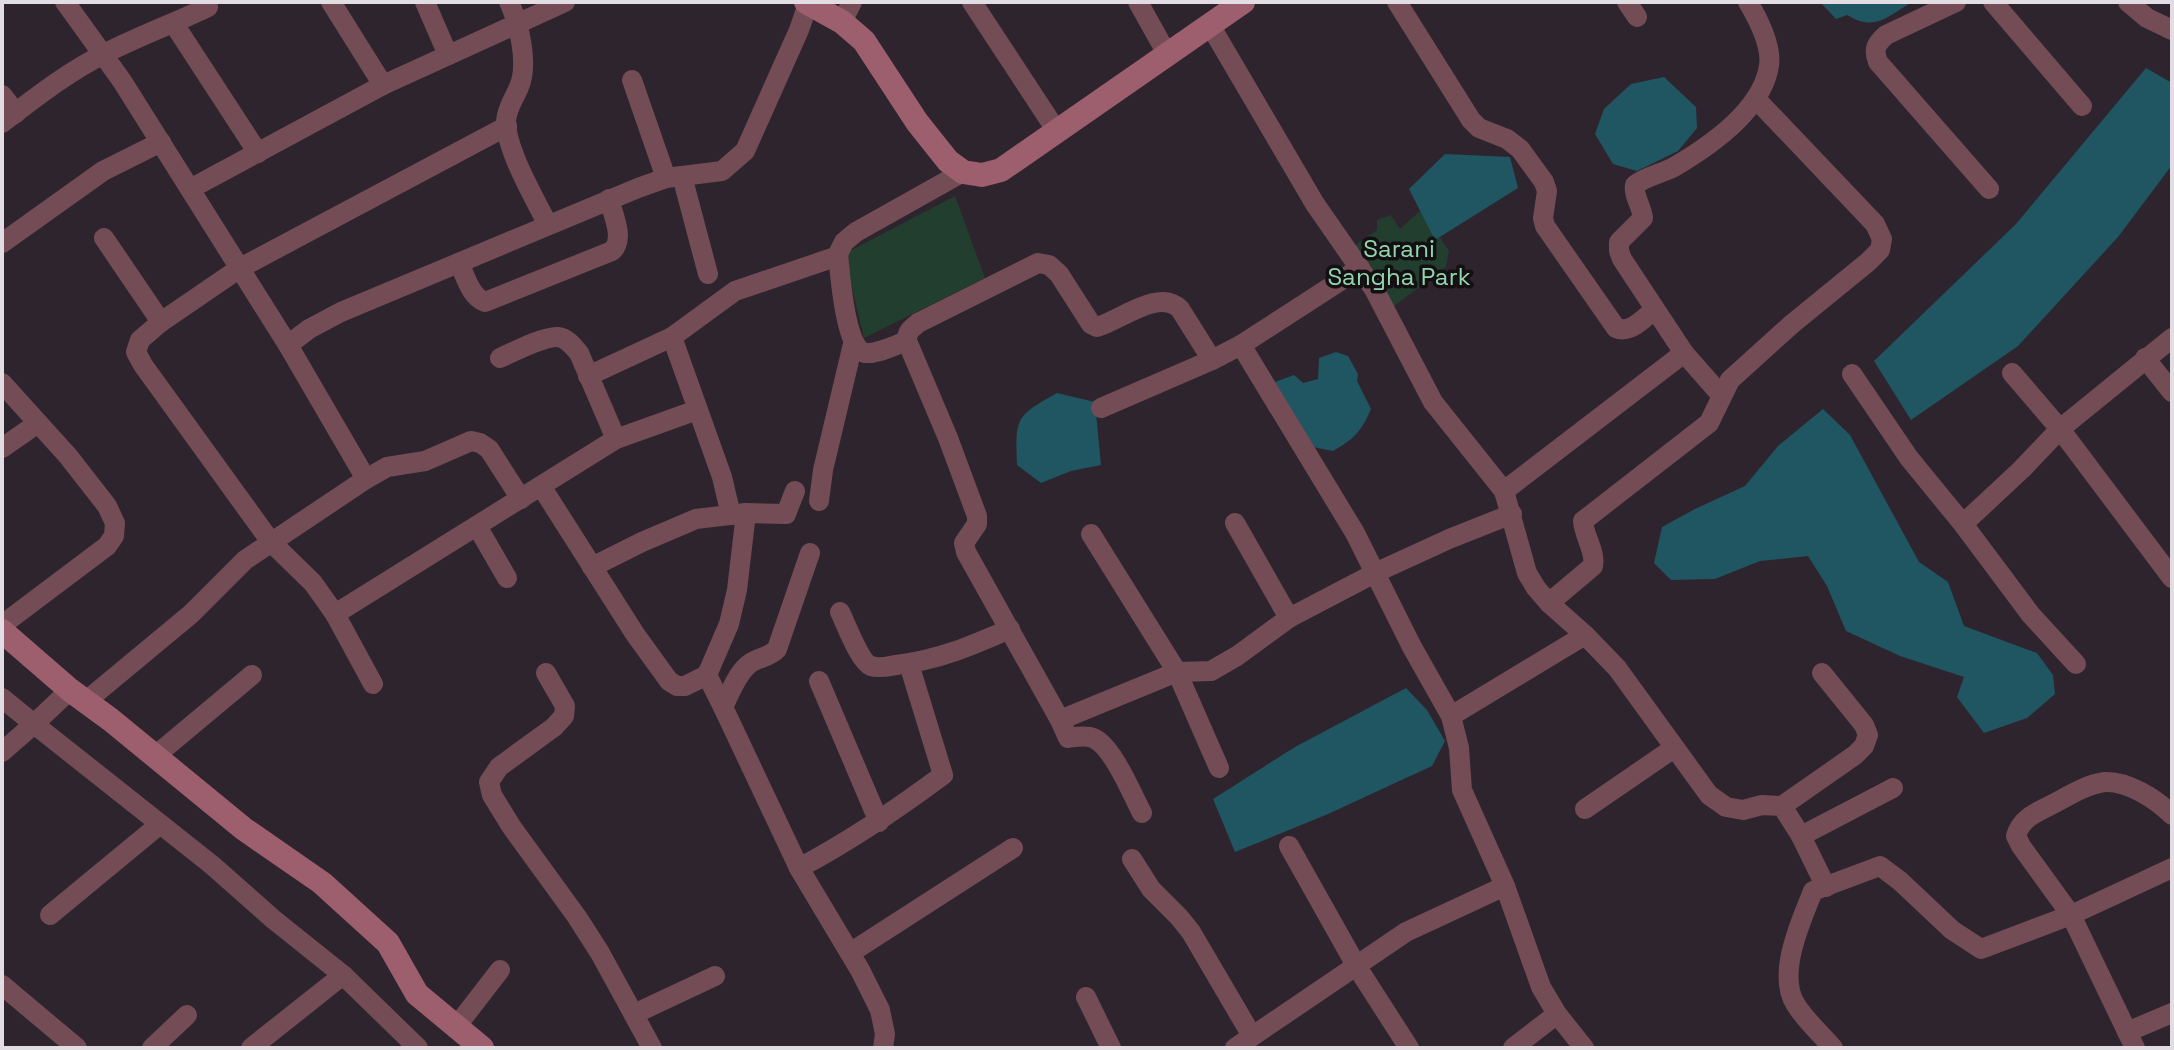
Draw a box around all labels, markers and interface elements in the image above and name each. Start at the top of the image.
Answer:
park label: Sarani Sangha Park [1327,233,1471,292]

